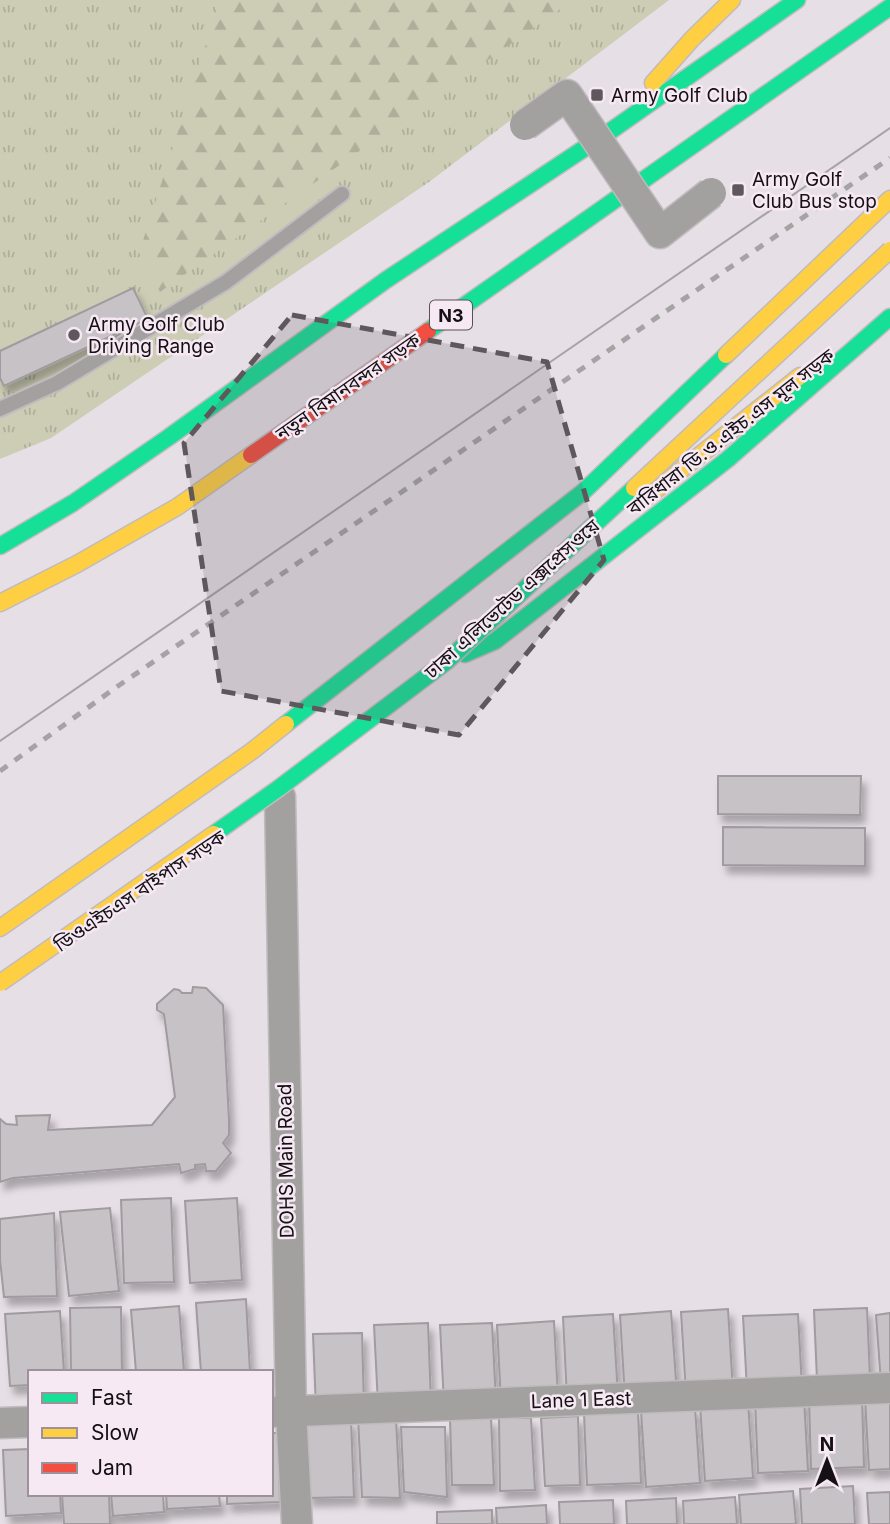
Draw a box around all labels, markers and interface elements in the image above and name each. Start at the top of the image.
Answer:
place label: Army Golf Club [611,84,748,107]
marker: Army Golf Club [589,87,605,103]
place label: Army Golf Club Bus stop [752,168,877,213]
marker: Army Golf Club Bus stop [730,182,746,198]
road number: N3 [430,300,472,330]
place label: Army Golf Club Driving Range [88,313,225,358]
marker: Army Golf Club Driving Range [66,327,82,343]
street label: নতুন বিমানবন্দর সড়ক [271,328,425,446]
street label: বারিধারা ডি.ও.এইচ.এস মূল সড়ক [622,343,840,521]
street label: ঢাকা এলিভেটেড এক্সপ্রেসওয়ে [419,514,605,684]
street label: ডিওএইচএস বাইপাস সড়ক [49,825,230,957]
street label: DOHS Main Road [273,1083,299,1239]
legend [28,1370,273,1496]
text: Fast [91,1385,133,1410]
street label: Lane 1 East [530,1387,632,1413]
text: Slow [91,1420,139,1445]
north arrow [792,1426,862,1496]
text: N [820,1433,834,1456]
text: Jam [91,1455,133,1480]

